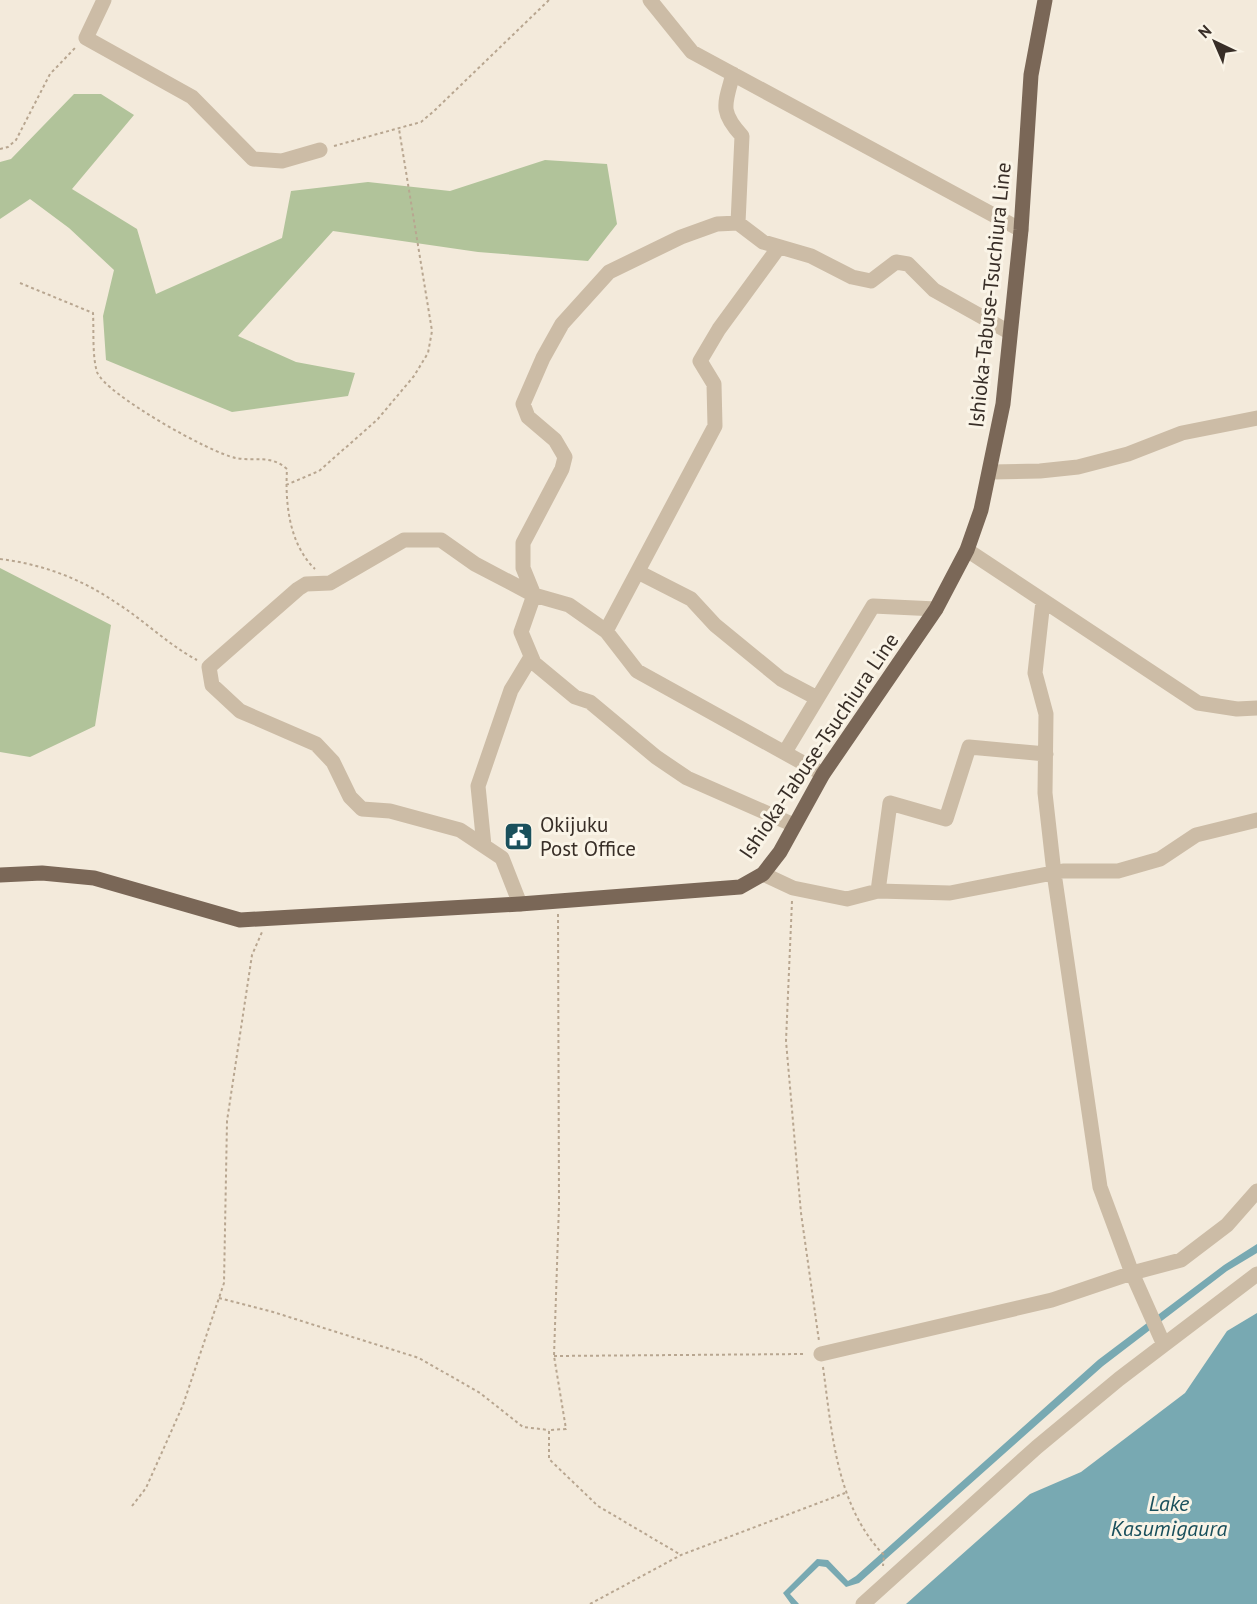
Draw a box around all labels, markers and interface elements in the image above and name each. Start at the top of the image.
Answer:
north arrow [1185,12,1245,72]
text: N [1194,20,1215,42]
street label: Ishioka-Tabuse-Tsuchiura Line [962,161,1017,429]
street label: Ishioka-Tabuse-Tsuchiura Line [733,628,904,864]
place label: Okijuku Post Office [540,811,636,862]
public building icon: Okijuku Post Office [503,821,535,853]
water label: Lake Kasumigaura [1111,1489,1227,1542]

